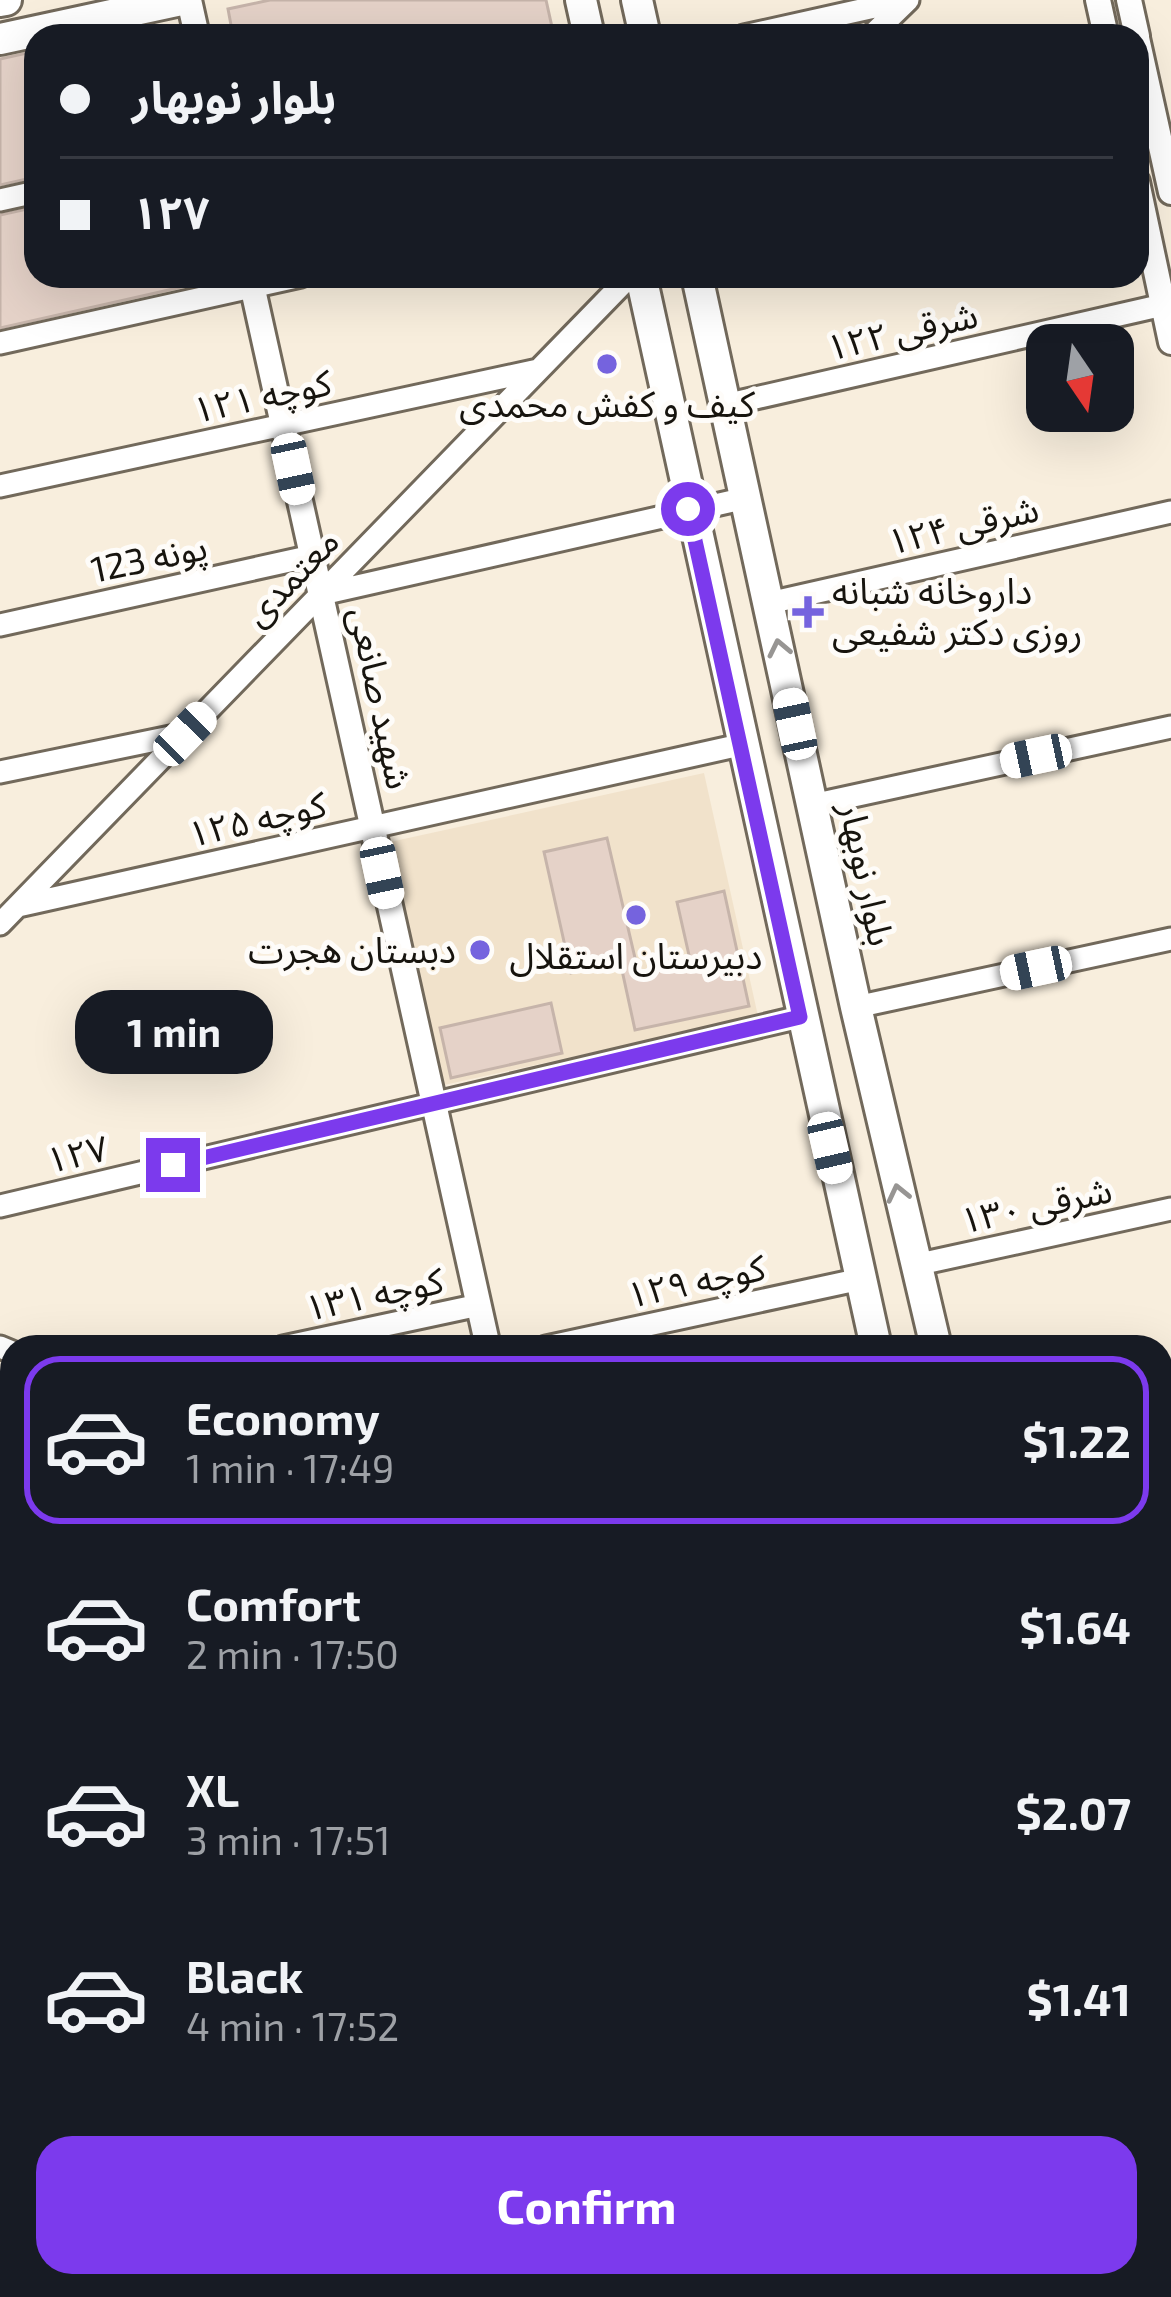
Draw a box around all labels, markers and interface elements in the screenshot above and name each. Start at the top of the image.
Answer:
text: بلوار نوبهار [132,69,336,123]
text: ۱۲۷ [132,184,209,238]
street label: ۱۲۲ شرقی [822,291,982,370]
north arrow [1026,324,1134,432]
map controls [1026,324,1134,432]
marker: کیف و کفش محمدی [594,351,620,377]
street label: کوچه ۱۲۱ [189,359,337,434]
place label: کیف و کفش محمدی [459,381,756,425]
car [268,430,318,508]
route start [661,482,715,536]
street label: ۱۲۴ شرقی [883,485,1043,564]
street label: معتمدی [233,518,347,634]
street label: 123 پونه [87,523,212,594]
place label: داروخانه شبانه روزی دکتر شفیعی [832,568,1082,654]
marker: داروخانه شبانه روزی دکتر شفیعی [795,599,821,625]
street label: شهید صانعی [341,603,423,793]
one-way arrow [767,638,793,658]
car [770,685,820,763]
car [147,696,223,772]
car [997,731,1075,781]
street label: کوچه ۱۲۵ [183,781,332,858]
street label: بلوار نوبهار [830,797,905,950]
car [357,834,407,912]
marker: دبیرستان استقلال [623,902,649,928]
place label: دبستان هجرت [248,927,456,972]
place label: دبیرستان استقلال [510,933,762,978]
marker: دبستان هجرت [467,937,493,963]
car [997,943,1075,993]
callout: 1 min [74,991,272,1075]
text: 1 min [127,1008,221,1055]
car [804,1109,856,1187]
street label: ۱۲۷ [42,1125,112,1180]
route end [146,1138,200,1192]
street label: ۱۳۰ شرقی [956,1167,1116,1243]
one-way arrow [887,1183,912,1203]
street label: کوچه ۱۲۹ [623,1244,771,1319]
street label: کوچه ۱۳۱ [301,1257,449,1332]
icon: car [42,1386,150,1494]
text: Economy [186,1390,380,1444]
text: $1.22 [1022,1413,1131,1467]
text: 1 min · 17:49 [186,1444,394,1491]
icon: car [42,1572,150,1680]
text: Comfort [186,1576,361,1630]
text: $1.64 [1019,1599,1131,1653]
text: 2 min · 17:50 [186,1630,399,1677]
icon: car [42,1758,150,1866]
text: XL [186,1762,239,1816]
text: $2.07 [1016,1785,1131,1839]
text: 3 min · 17:51 [186,1816,391,1863]
icon: car [42,1944,150,2052]
text: Black [186,1948,303,2002]
text: $1.41 [1027,1971,1131,2025]
text: 4 min · 17:52 [186,2002,399,2049]
button: Confirm [36,2136,1137,2274]

